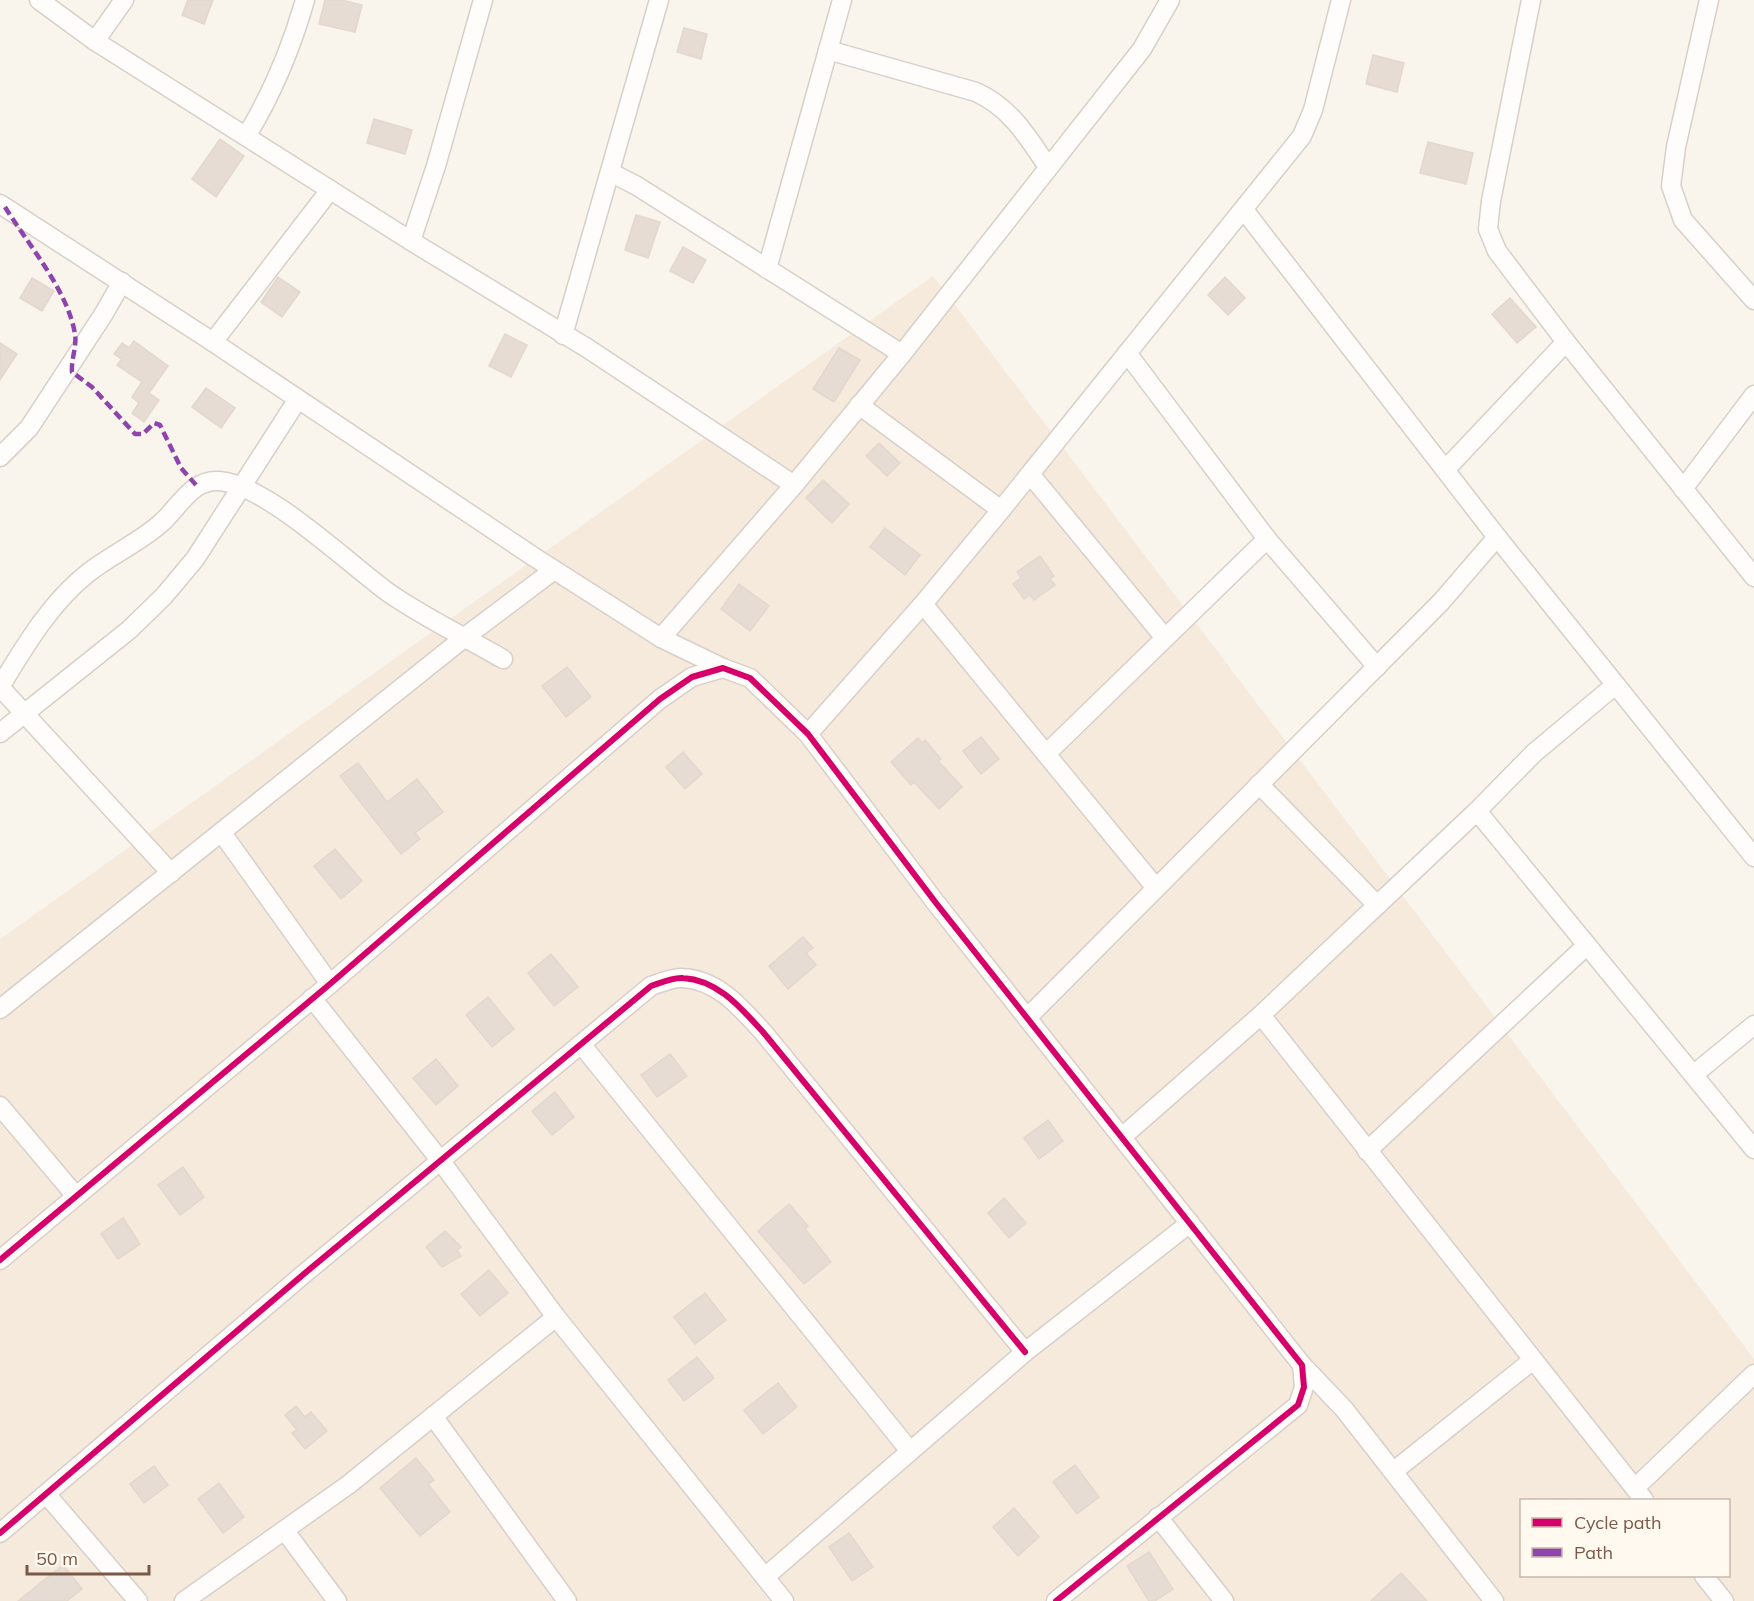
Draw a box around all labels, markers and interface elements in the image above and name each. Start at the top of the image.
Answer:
legend [1520,1499,1730,1577]
text: Cycle path [1574,1511,1661,1534]
scale bar [27,1538,148,1576]
text: Path [1574,1541,1613,1564]
text: 50 m [36,1547,78,1570]

